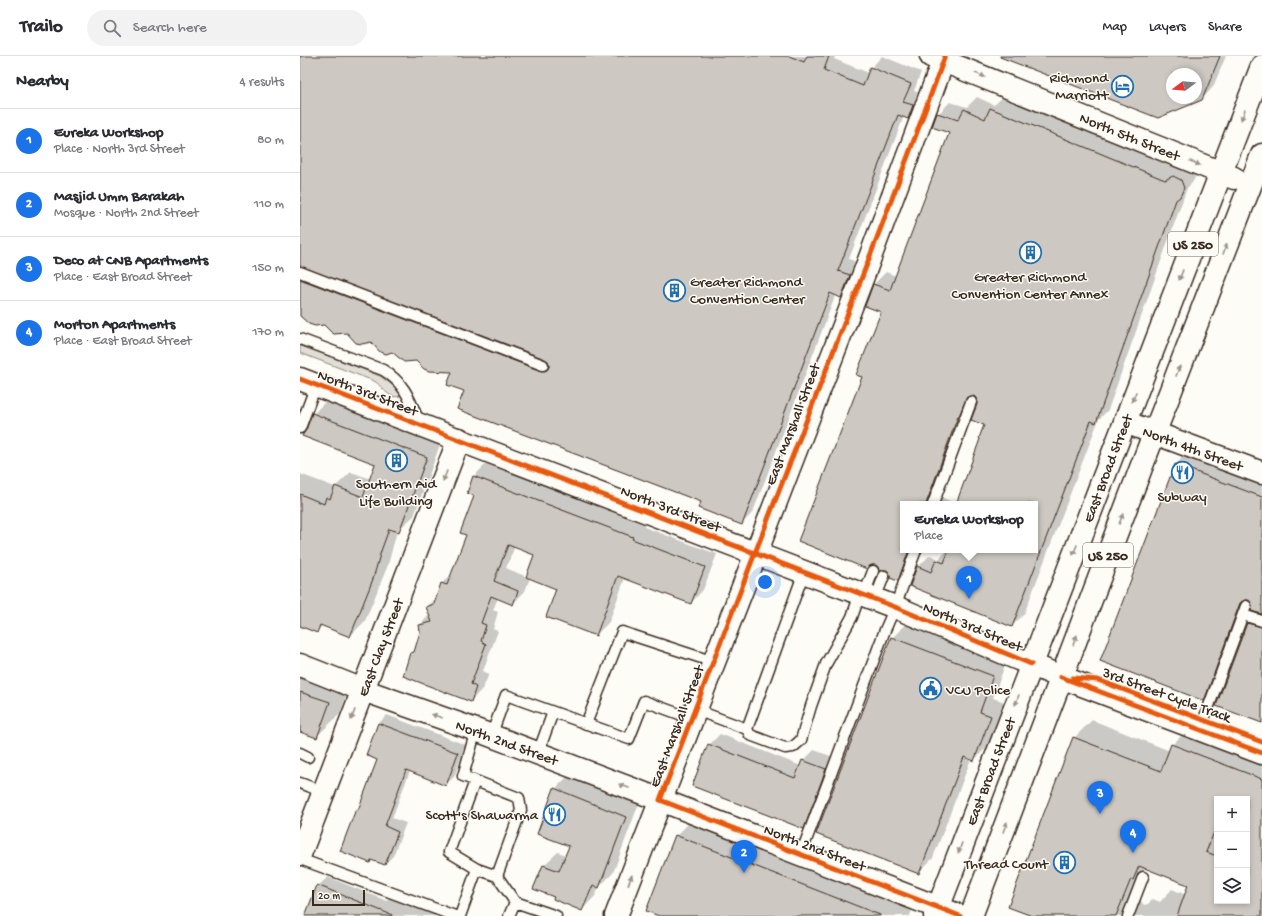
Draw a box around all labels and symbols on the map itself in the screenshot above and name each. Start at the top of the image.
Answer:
north arrow [1166,68,1202,104]
place label: Richmond Marriott [1049,70,1110,105]
one-way arrow [974,73,986,79]
hotel icon: Richmond Marriott [1110,73,1136,99]
one-way arrow [1240,109,1246,121]
street label: North 5th Street [1077,110,1184,167]
one-way arrow [1189,160,1201,166]
road number: US 250 [1168,232,1218,256]
building icon: Greater Richmond Convention Center Annex [1017,240,1043,266]
one-way arrow [1223,243,1229,255]
place label: Greater Richmond Convention Center Annex [952,269,1109,304]
one-way arrow [1178,270,1184,282]
place label: Greater Richmond Convention Center [690,274,806,309]
building icon: Greater Richmond Convention Center [661,277,687,303]
street label: East Marshall Street [762,360,826,488]
one-way arrow [1176,364,1182,376]
street label: North 3rd Street [315,366,422,422]
one-way arrow [1131,391,1137,403]
street label: East Broad Street [1080,410,1138,525]
street label: North 4th Street [1140,423,1247,477]
building icon: Southern Aid Life Building [383,447,409,473]
restaurant icon: Subway [1169,460,1195,486]
one-way arrow [441,470,447,482]
place label: Southern Aid Life Building [356,476,437,511]
street label: North 3rd Street [618,482,725,538]
place label: Subway [1157,489,1207,507]
one-way arrow [1119,512,1125,524]
road number: US 250 [1083,543,1133,567]
one-way arrow [1072,544,1078,555]
pin: 1 [956,566,982,599]
your location [755,572,775,592]
street label: East Clay Street [355,594,409,699]
street label: North 3rd Street [920,599,1026,658]
one-way arrow [1073,634,1079,646]
street label: East Marshall Street [646,662,710,790]
street label: 3rd Street Cycle Track [1099,664,1234,728]
public building icon: VCU Police [917,676,943,702]
place label: VCU Police [945,682,1010,700]
one-way arrow [1014,695,1020,707]
one-way arrow [350,709,356,721]
one-way arrow [430,713,442,719]
street label: East Broad Street [963,713,1021,828]
street label: North 2nd Street [453,717,562,771]
pin: 3 [1087,781,1113,814]
one-way arrow [617,782,629,788]
restaurant icon: Scott's Shawarma [541,801,567,827]
place label: Scott's Shawarma [425,807,539,825]
pin: 4 [1120,820,1146,853]
street label: North 2nd Street [761,821,869,877]
one-way arrow [1002,821,1008,833]
pin: 2 [731,840,757,873]
one-way arrow [957,842,963,854]
building icon: Thread Count [1051,850,1077,876]
place label: Thread Count [963,856,1050,874]
one-way arrow [627,873,633,885]
scale bar [312,888,365,907]

